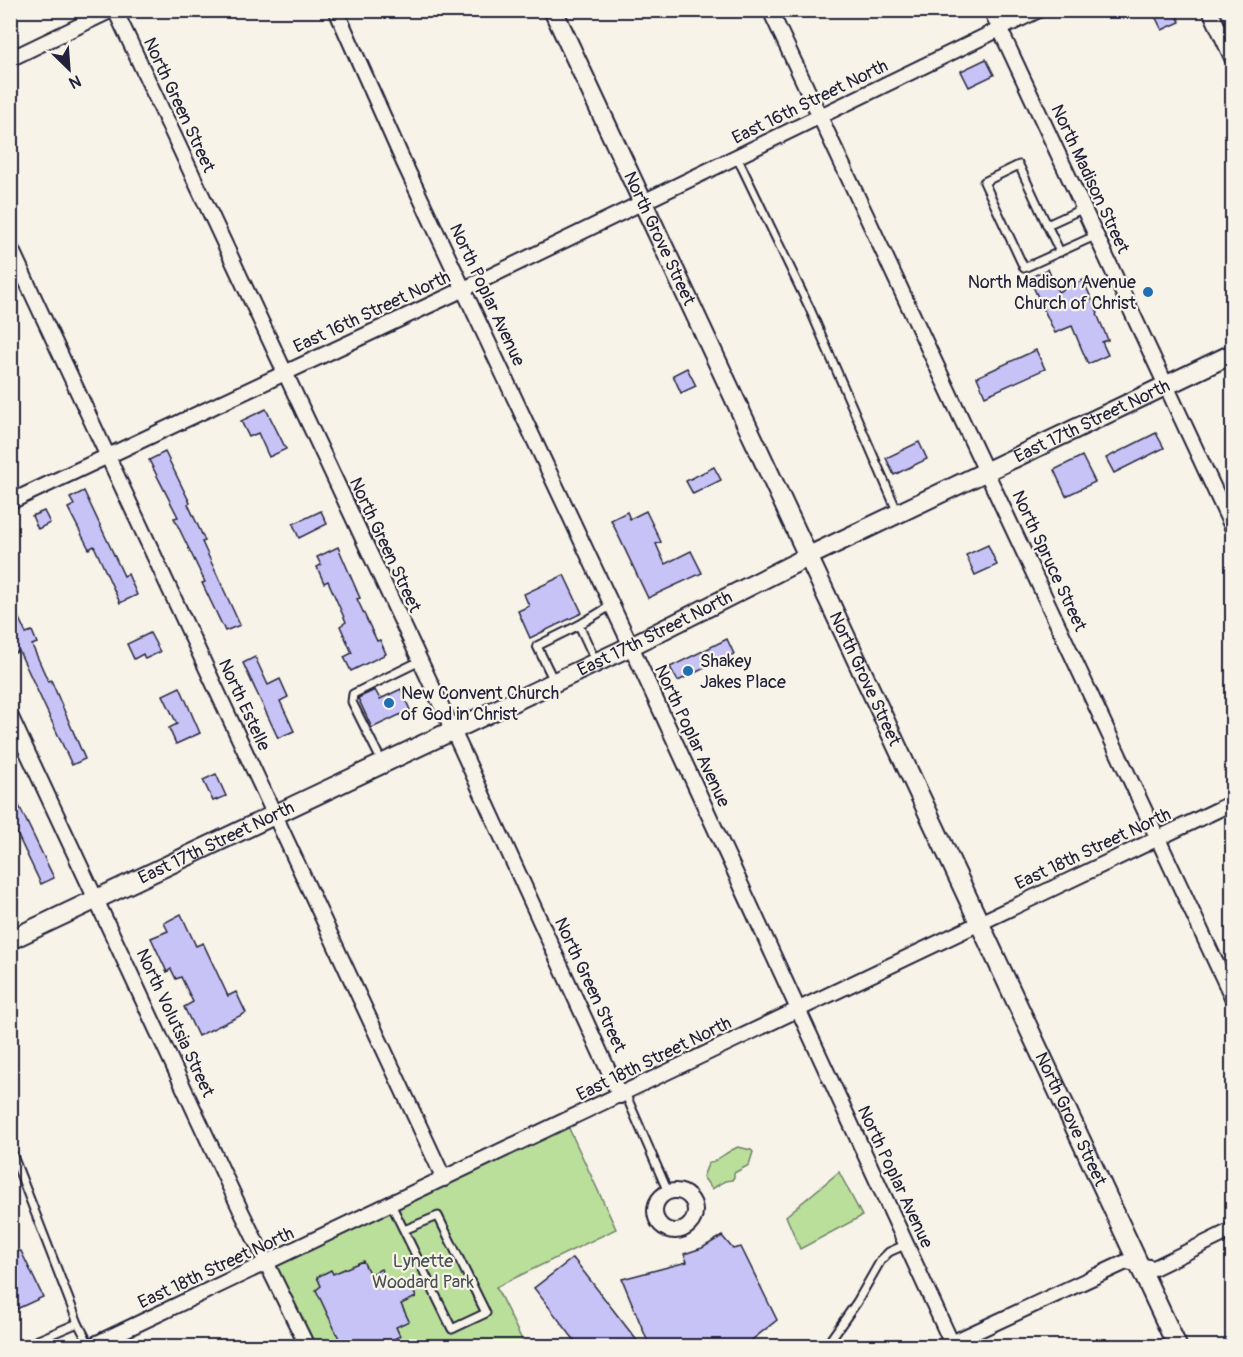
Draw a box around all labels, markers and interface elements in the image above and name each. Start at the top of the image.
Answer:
street label: North Green Street [138,34,221,177]
north arrow [39,39,99,99]
street label: East 16th Street North [728,54,892,150]
text: N [66,70,84,93]
street label: North Madison Street [1045,101,1135,258]
street label: North Grove Street [618,168,701,310]
street label: North Poplar Avenue [444,220,530,370]
street label: East 16th Street North [290,265,454,359]
place label: North Madison Avenue Church of Christ [968,271,1137,315]
marker: North Madison Avenue Church of Christ [1141,285,1155,299]
street label: East 17th Street North [1010,374,1173,468]
street label: North Green Street [344,474,427,617]
street label: North Spruce Street [1006,487,1092,636]
street label: East 17th Street North [574,585,736,681]
street label: North Grove Street [824,608,907,750]
place label: Shakey Jakes Place [700,650,786,694]
street label: North Estelle [213,655,275,755]
street label: North Poplar Avenue [649,661,735,811]
marker: Shakey Jakes Place [681,664,695,678]
place label: New Convent Church of God in Christ [401,682,559,726]
marker: New Convent Church of God in Christ [382,696,396,710]
street label: East 17th Street North [134,796,298,889]
street label: East 18th Street North [1011,803,1175,895]
street label: North Green Street [549,914,632,1057]
street label: North Volutsia Street [131,945,220,1102]
street label: East 18th Street North [573,1012,735,1106]
street label: North Grove Street [1030,1048,1112,1190]
street label: North Poplar Avenue [852,1102,938,1252]
street label: East 18th Street North [134,1222,298,1314]
park label: Lynette Woodard Park [372,1250,475,1294]

